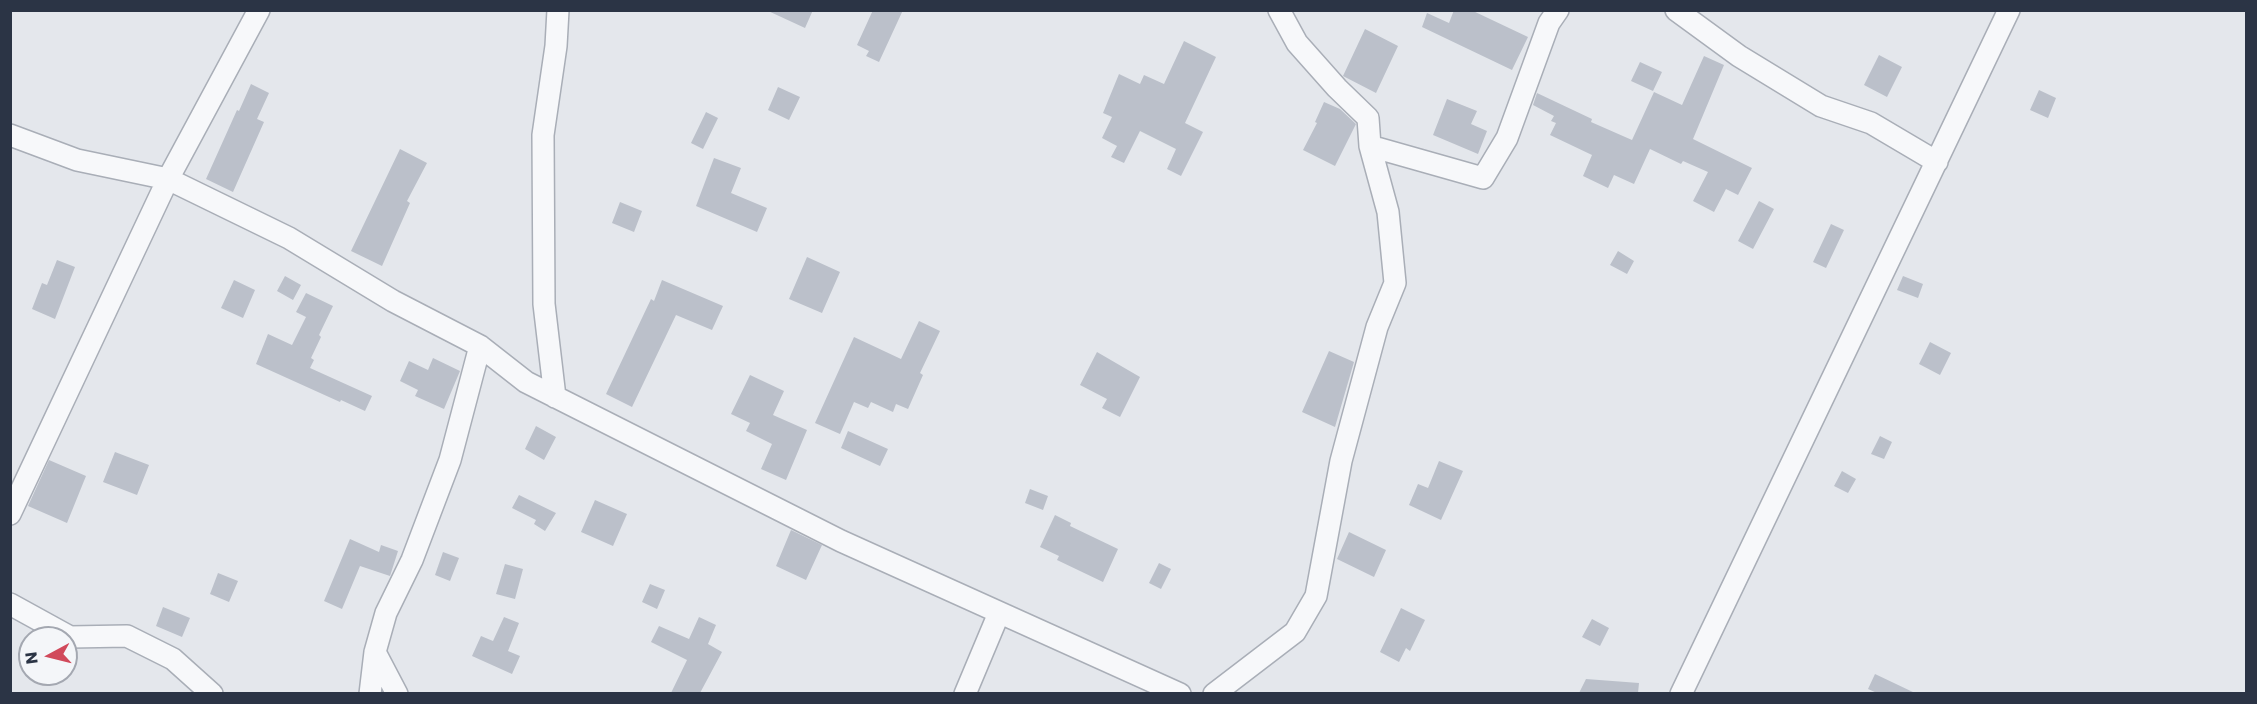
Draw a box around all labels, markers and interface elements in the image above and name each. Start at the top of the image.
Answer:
north arrow [18,626,78,686]
text: N [19,651,44,665]

